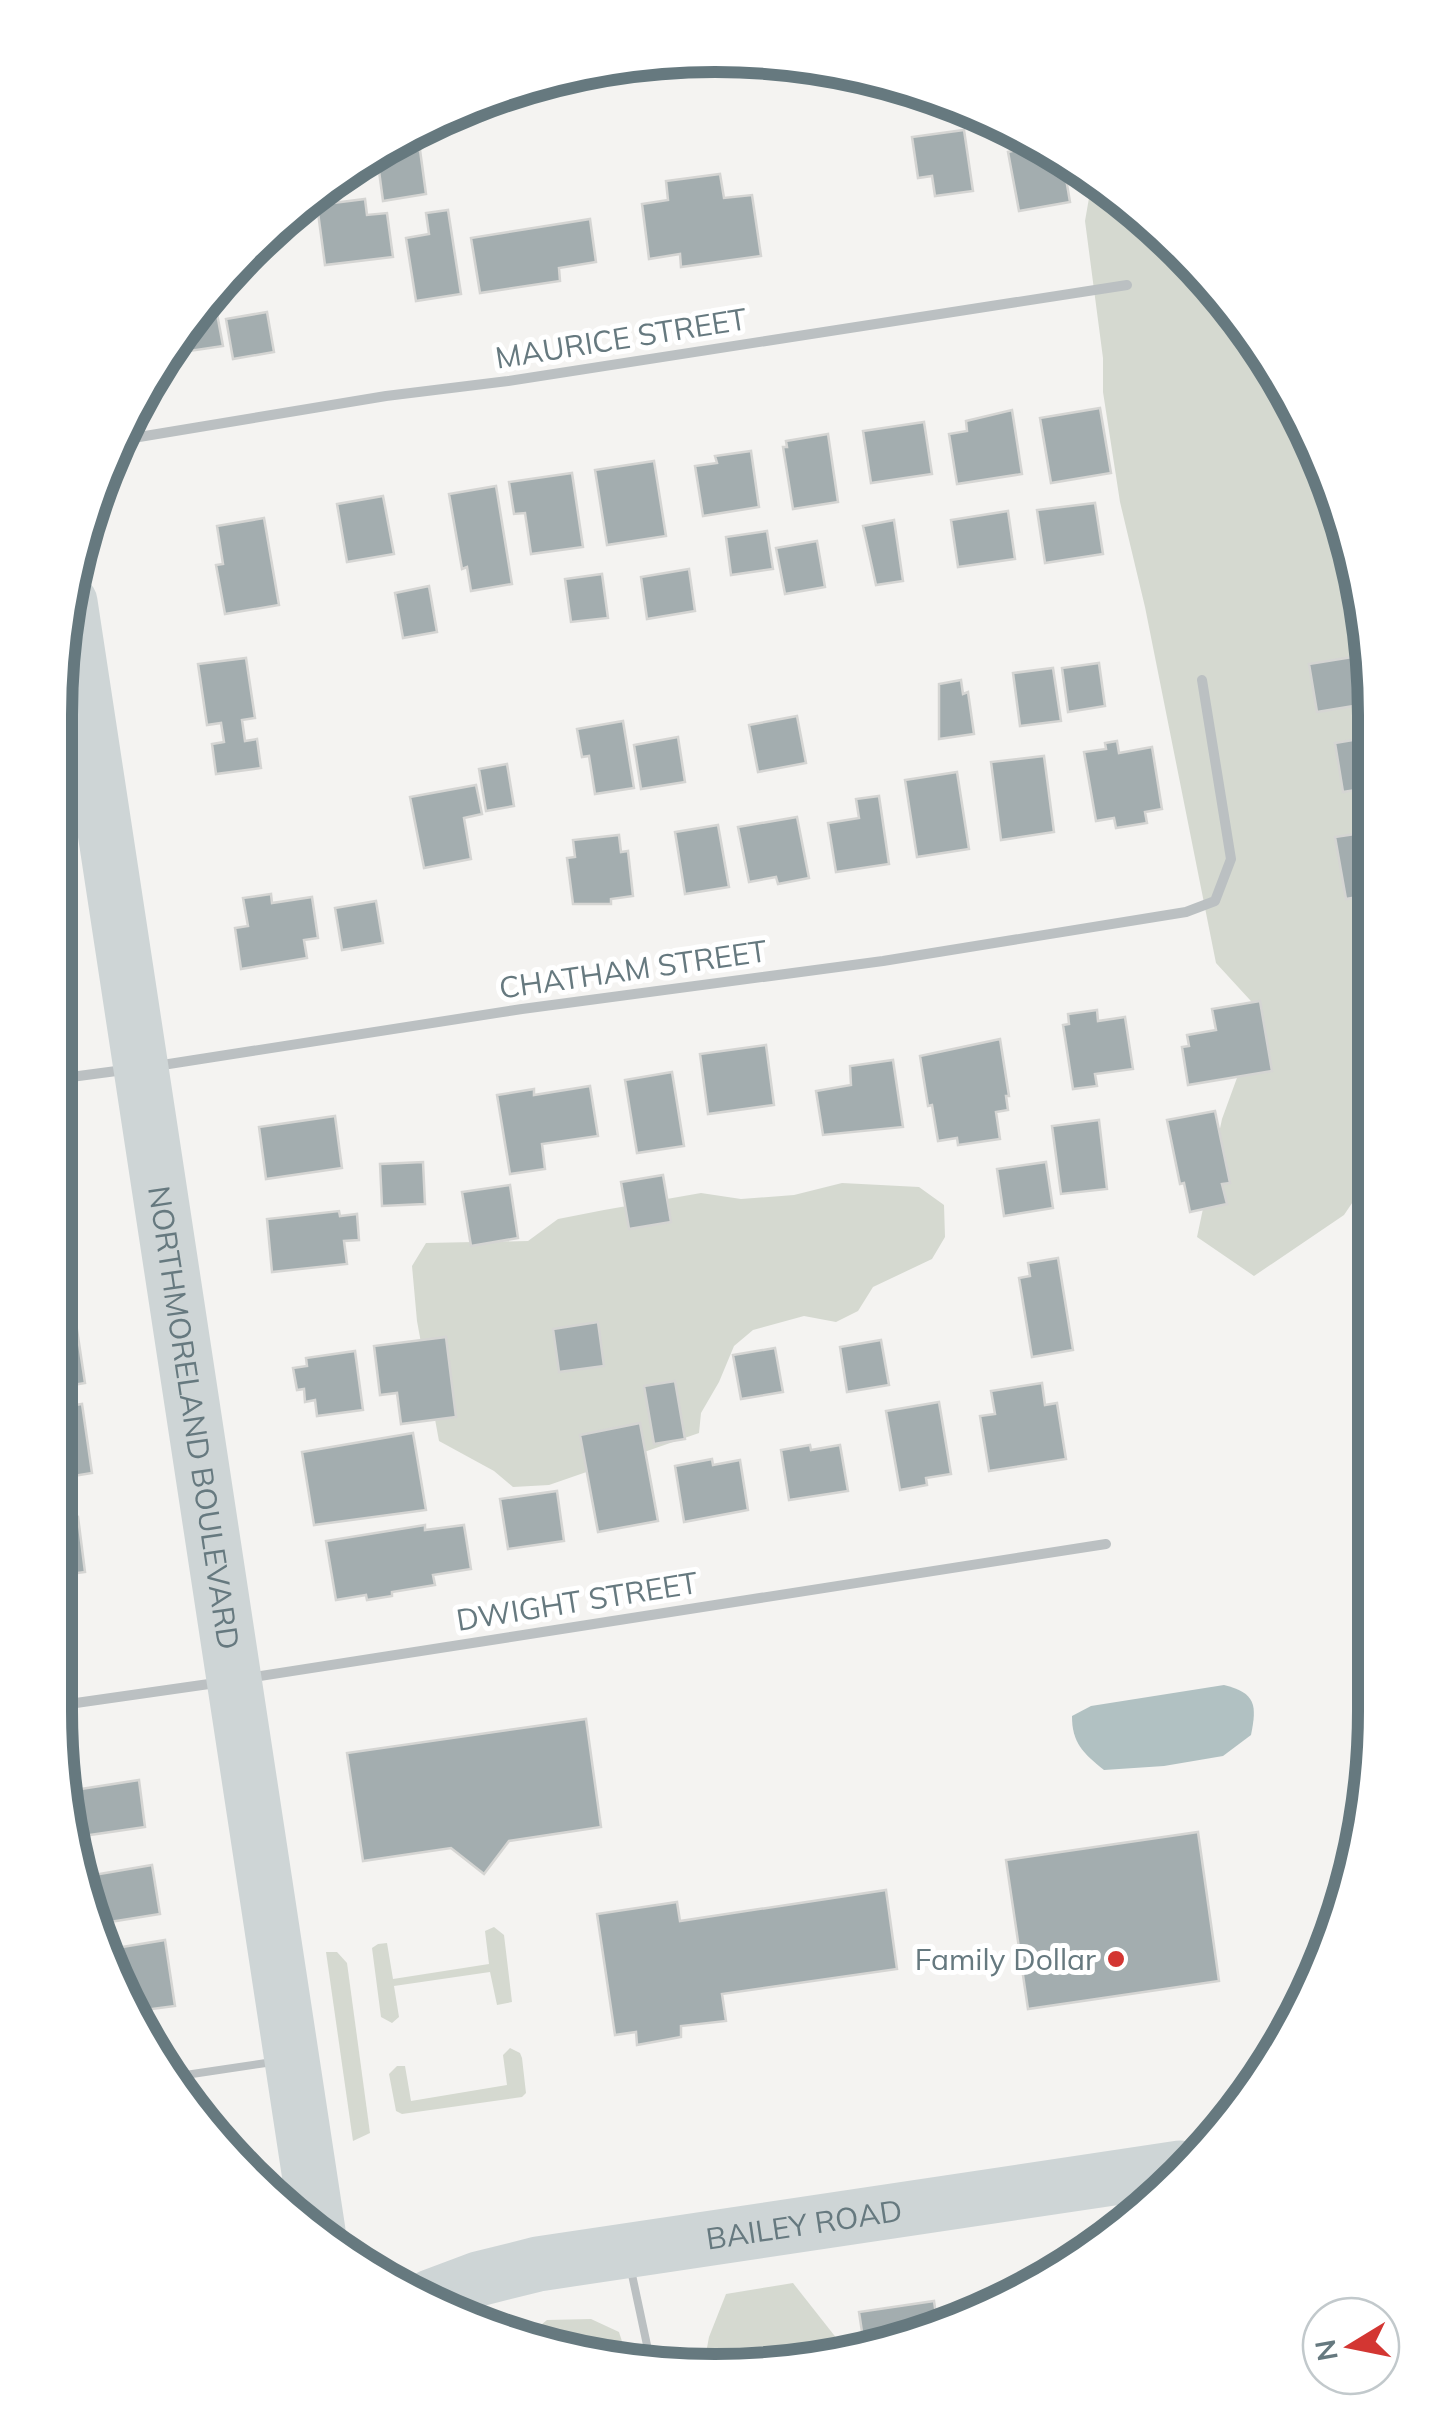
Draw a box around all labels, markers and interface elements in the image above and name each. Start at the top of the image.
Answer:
street label: MAURICE STREET [492,299,750,377]
street label: CHATHAM STREET [497,931,769,1007]
street label: NORTHMORELAND BOULEVARD [140,1183,248,1652]
street label: DWIGHT STREET [454,1563,700,1639]
place label: Family Dollar [915,1940,1096,1978]
marker: Family Dollar [1105,1948,1127,1970]
street label: BAILEY ROAD [703,2191,905,2258]
north arrow [1301,2296,1401,2396]
text: N [1307,2337,1345,2364]

